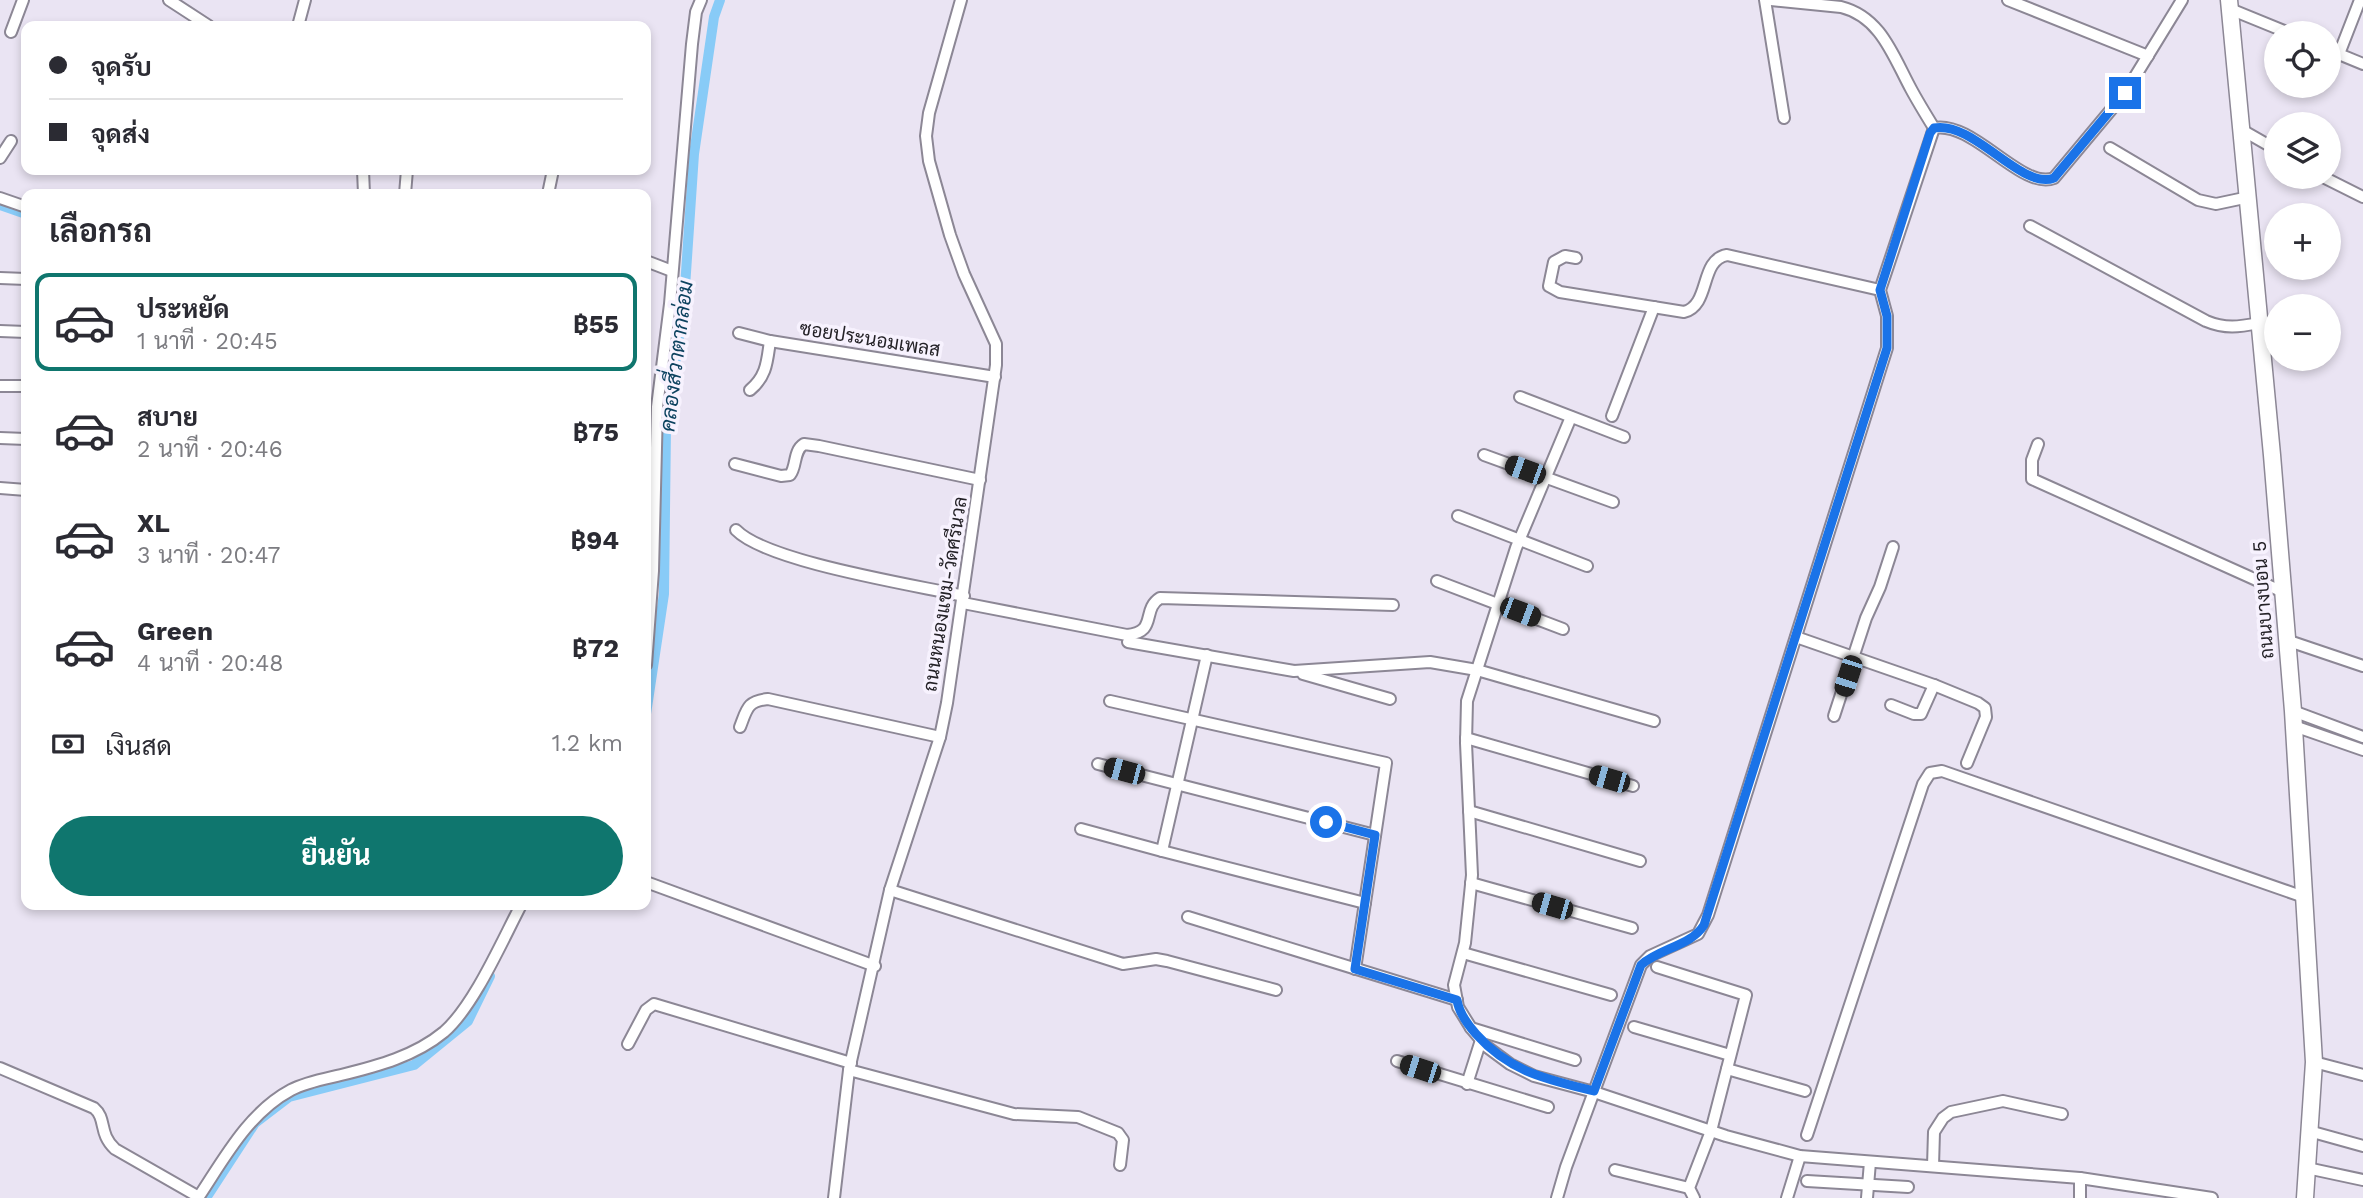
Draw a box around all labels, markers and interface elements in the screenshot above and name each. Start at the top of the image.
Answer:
map controls [2264,21,2341,371]
button: locate [2264,21,2341,98]
text: จุดรับ [91,52,152,82]
route end [2109,77,2141,109]
button: layers [2264,112,2341,189]
text: จุดส่ง [91,119,150,149]
button: + [2264,203,2341,280]
text: เลือกรถ [49,212,152,250]
water label: คลองสี่วาตากล่อม [647,278,698,433]
icon: car [53,291,116,354]
text: ประหยัด [137,294,230,324]
button: − [2264,294,2341,371]
text: ฿55 [573,309,619,339]
street label: ซอยประนอมเพลส [798,317,942,361]
text: 1 นาที · 20:45 [137,328,278,355]
icon: car [53,399,116,462]
text: สบาย [137,402,198,432]
text: ฿75 [573,417,619,447]
text: 2 นาที · 20:46 [137,436,283,463]
car [1502,453,1549,487]
street label: ถนนหนองแขม-วัดศรีนวล [917,495,972,693]
icon: car [53,507,116,570]
text: XL [137,508,170,538]
text: ฿94 [571,525,619,555]
street label: ถนนบางบอน 5 [2247,540,2279,660]
text: 3 นาที · 20:47 [137,542,280,569]
car [1497,595,1544,629]
icon: car [53,615,116,678]
text: Green [137,616,213,646]
text: ฿72 [572,633,619,663]
text: 4 นาที · 20:48 [137,650,283,677]
car [1832,653,1865,699]
icon: cash [49,725,87,763]
text: 1.2 km [552,730,623,757]
text: เงินสด [105,731,172,761]
car [1101,755,1148,787]
car [1586,763,1633,795]
route start [1310,806,1342,838]
button: ยืนยัน [49,816,623,896]
car [1529,890,1576,922]
car [1397,1053,1444,1085]

